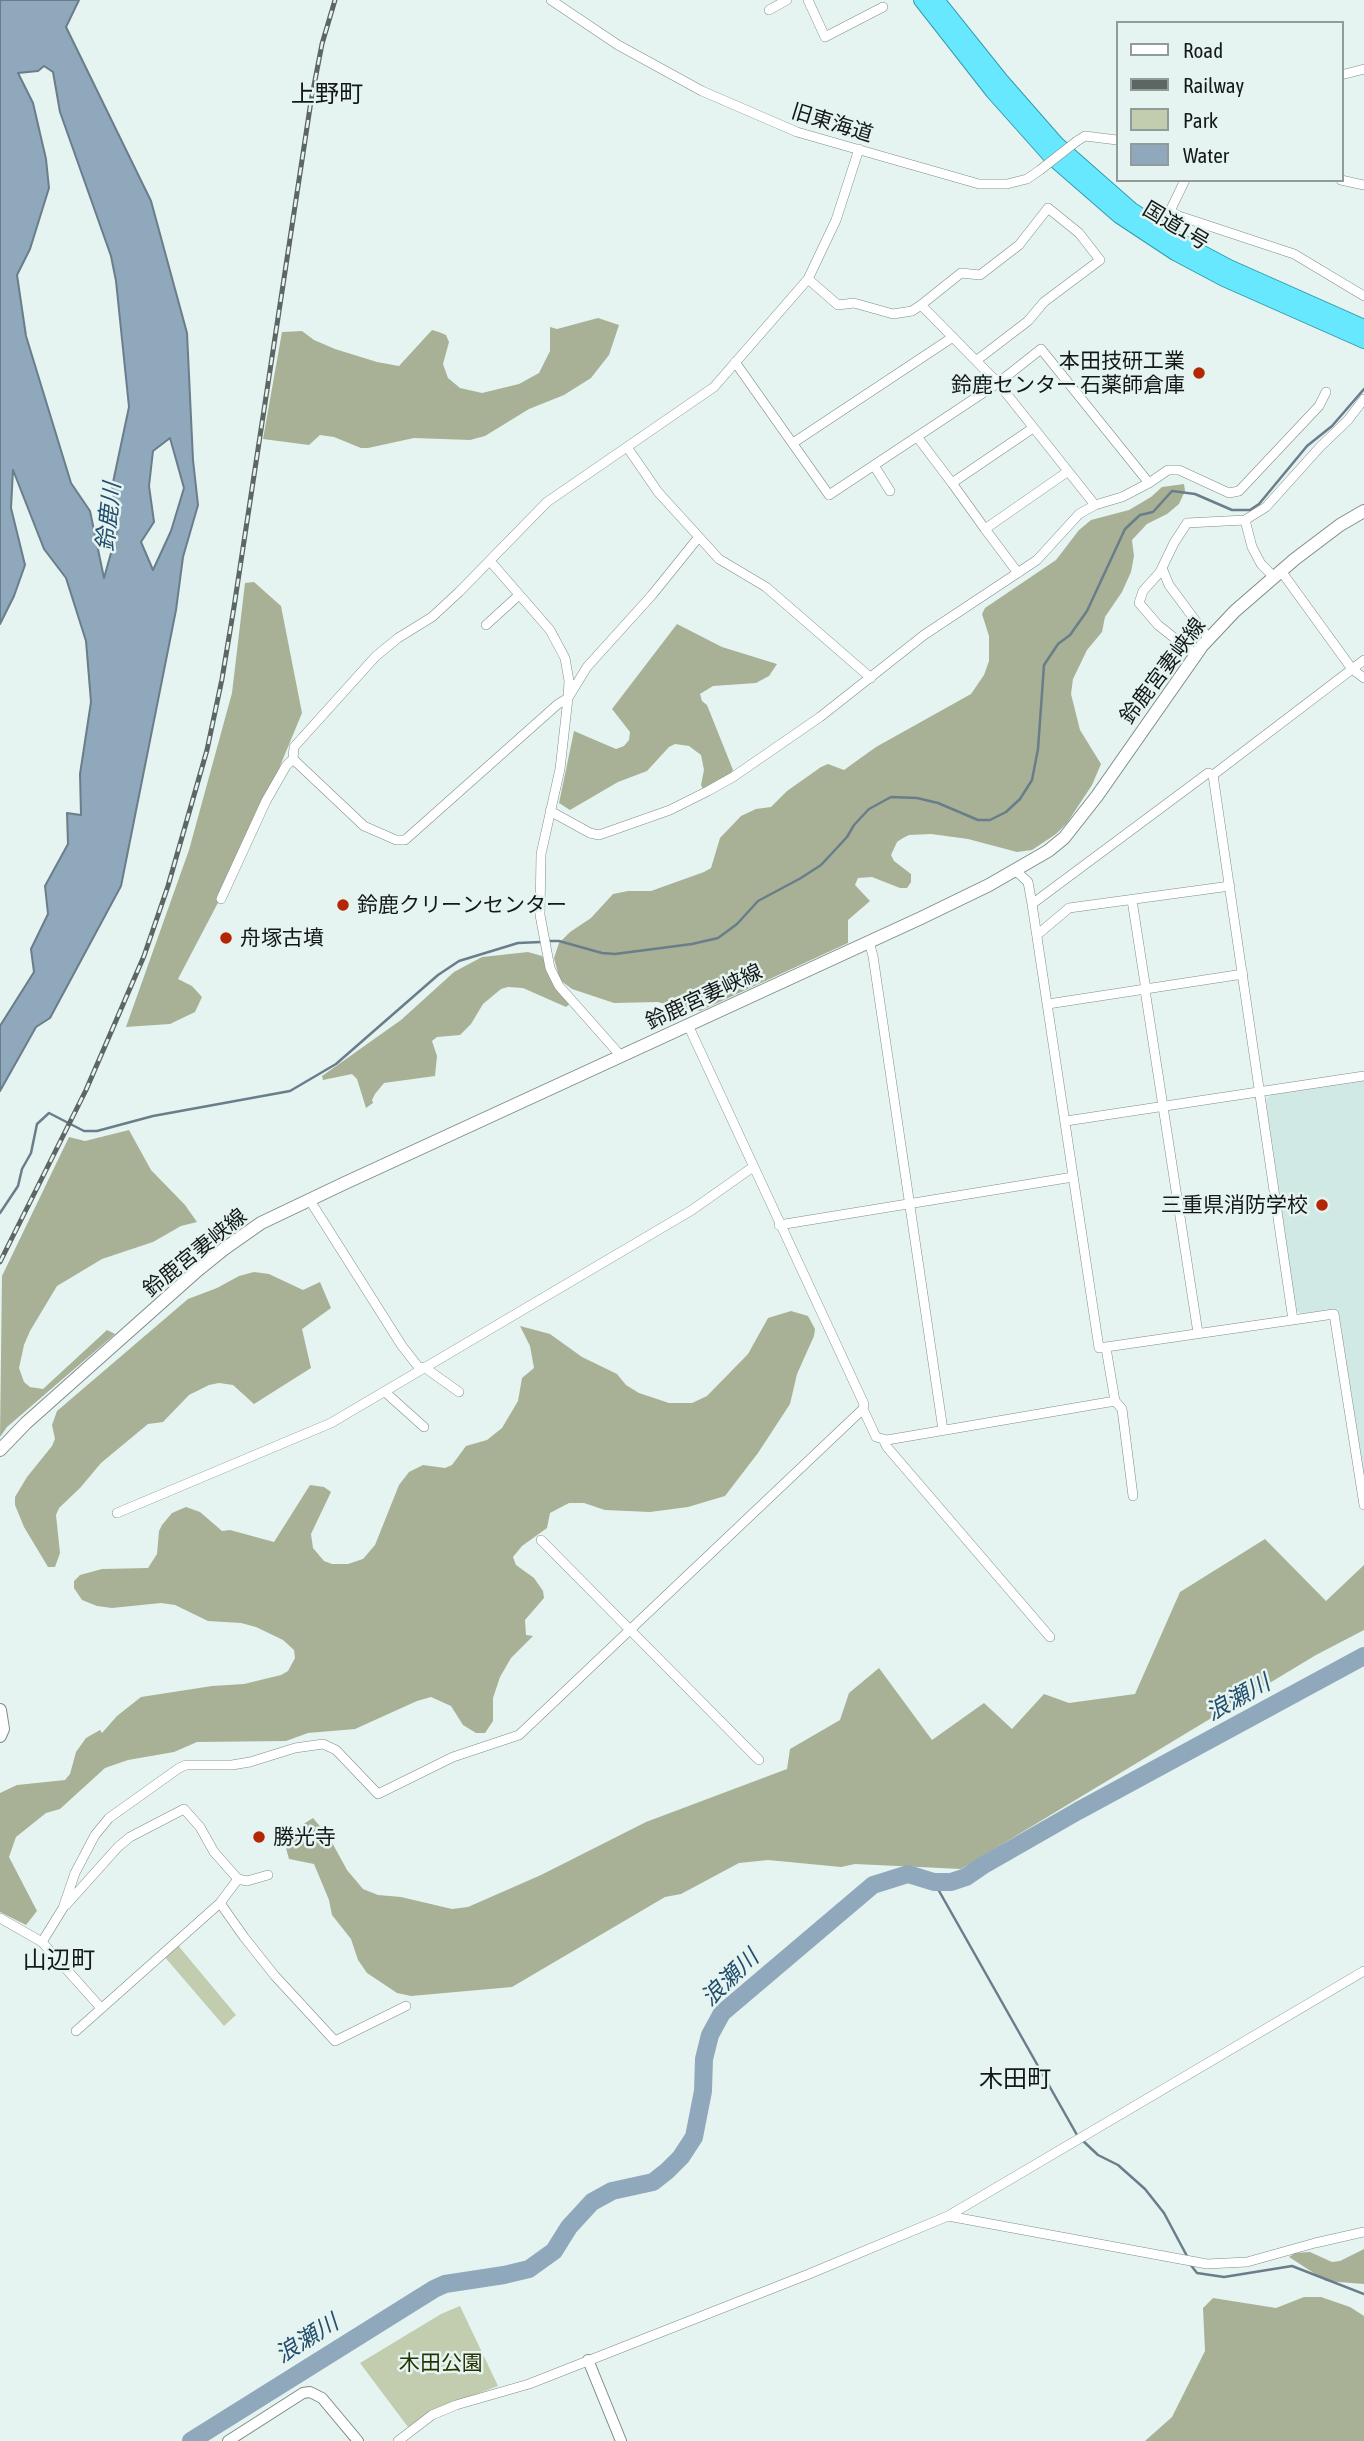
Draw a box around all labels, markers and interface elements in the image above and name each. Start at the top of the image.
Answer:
legend [1116,21,1343,182]
text: Road [1183,38,1223,62]
text: Railway [1183,73,1244,97]
district label: 上野町 [291,80,363,108]
street label: 旧東海道 [788,99,876,147]
text: Park [1183,108,1218,132]
text: Water [1183,143,1229,167]
street label: 国道1号 [1138,196,1214,256]
place label: 本田技研工業 鈴鹿センター 石薬師倉庫 [951,348,1185,398]
marker: 本田技研工業 鈴鹿センター 石薬師倉庫 [1191,365,1207,381]
water label: 鈴鹿川 [92,481,126,553]
street label: 鈴鹿宮妻峡線 [1115,613,1211,729]
place label: 鈴鹿クリーンセンター [357,892,567,918]
marker: 鈴鹿クリーンセンター [335,897,351,913]
place label: 舟塚古墳 [240,925,324,951]
marker: 舟塚古墳 [218,930,234,946]
street label: 鈴鹿宮妻峡線 [642,959,766,1035]
place label: 三重県消防学校 [1161,1192,1308,1218]
marker: 三重県消防学校 [1314,1197,1330,1213]
street label: 鈴鹿宮妻峡線 [138,1204,252,1302]
water label: 浪瀬川 [1201,1669,1275,1727]
place label: 勝光寺 [273,1824,336,1850]
marker: 勝光寺 [251,1829,267,1845]
water label: 浪瀬川 [696,1944,764,2012]
district label: 山辺町 [23,1946,95,1974]
district label: 木田町 [979,2065,1051,2093]
water label: 浪瀬川 [270,2309,344,2369]
park label: 木田公園 [399,2350,483,2376]

